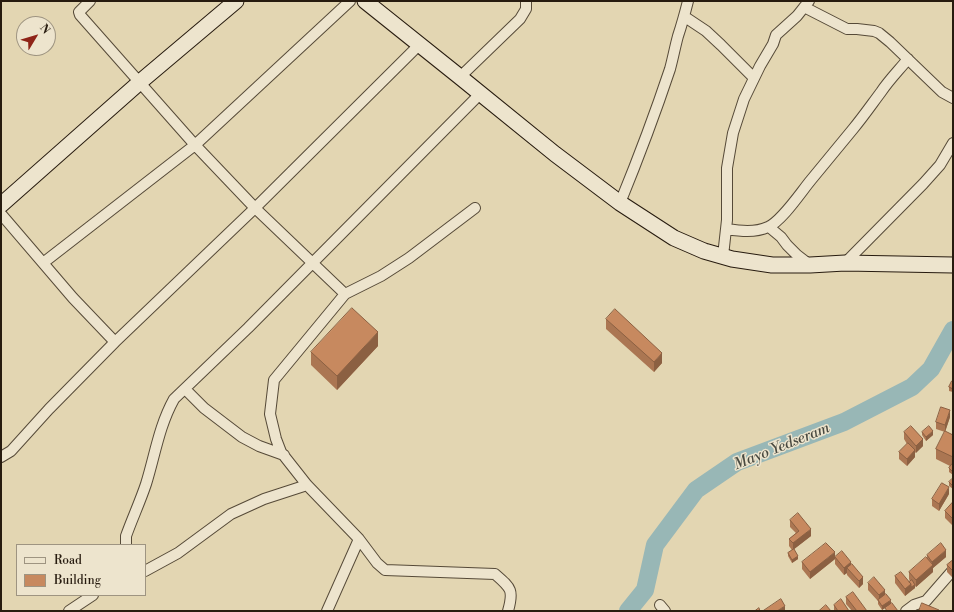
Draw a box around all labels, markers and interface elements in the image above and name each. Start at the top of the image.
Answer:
north arrow [16,16,56,56]
text: N [36,21,53,37]
water label: Mayo Yedseram [731,420,833,474]
legend [16,544,146,596]
text: Road [54,553,82,568]
text: Building [54,573,101,588]

